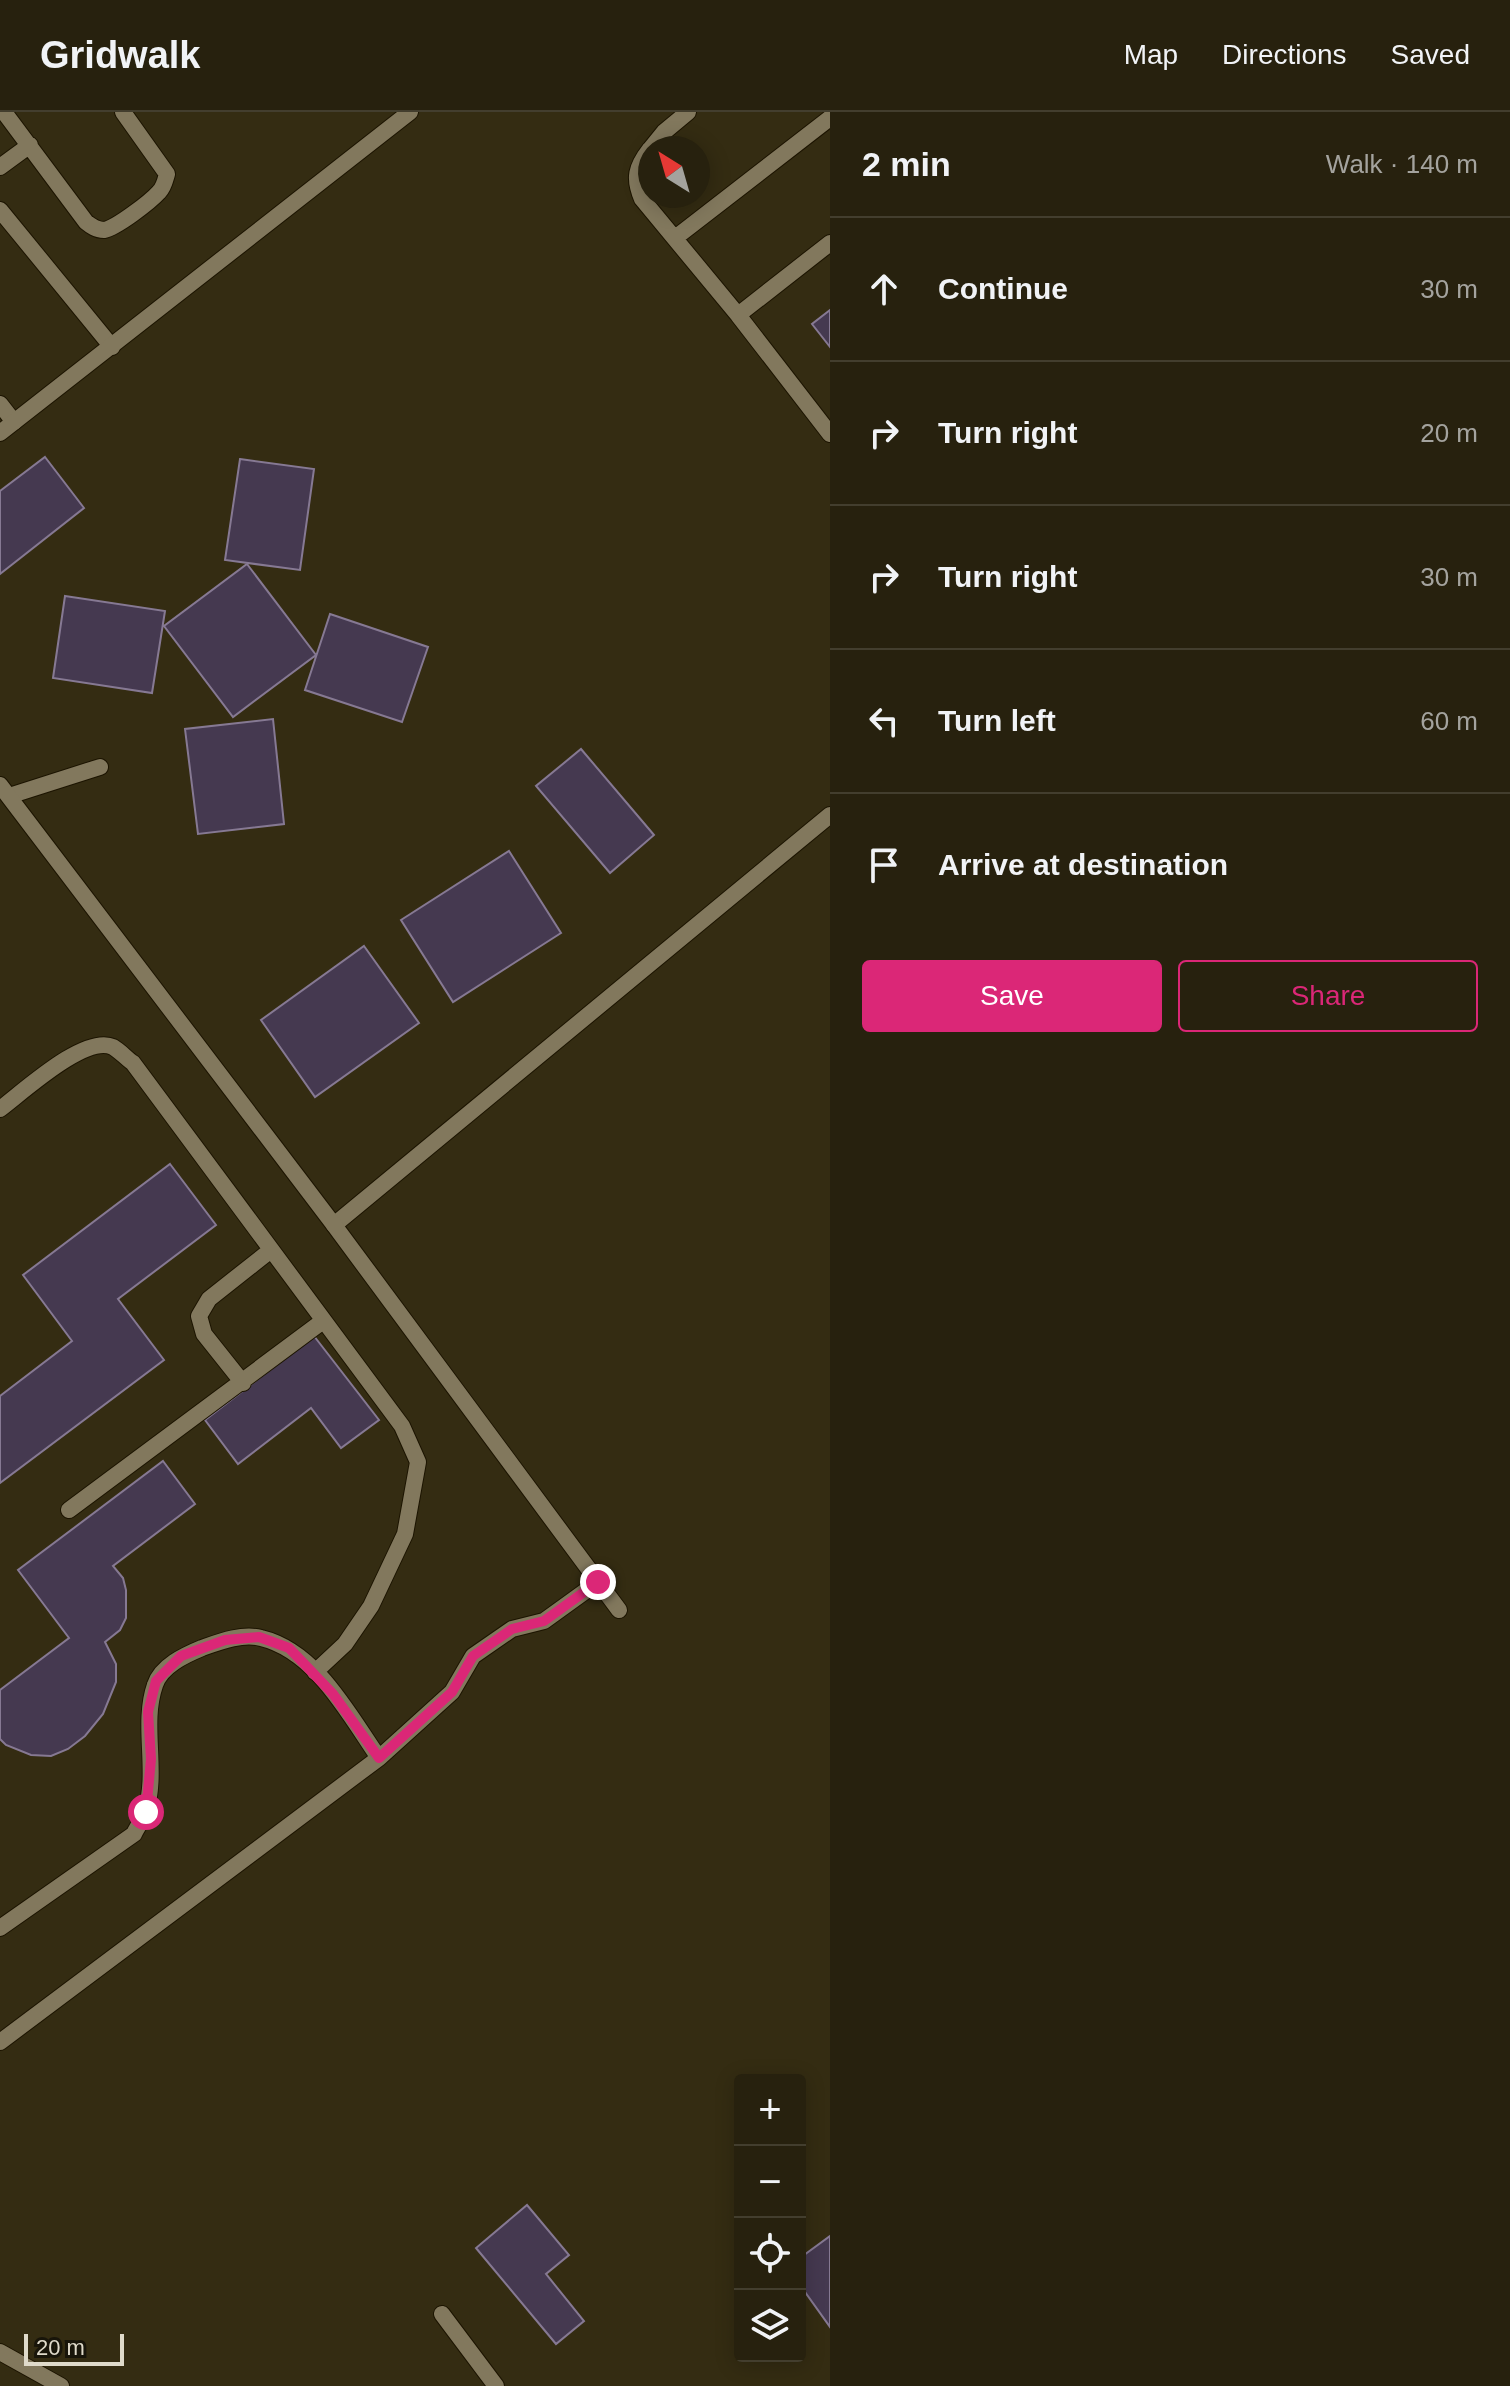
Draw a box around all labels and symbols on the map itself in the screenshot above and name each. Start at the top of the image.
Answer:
north arrow [638,136,710,208]
route end [580,1564,616,1600]
route start [128,1794,164,1830]
scale bar [24,2330,124,2366]

